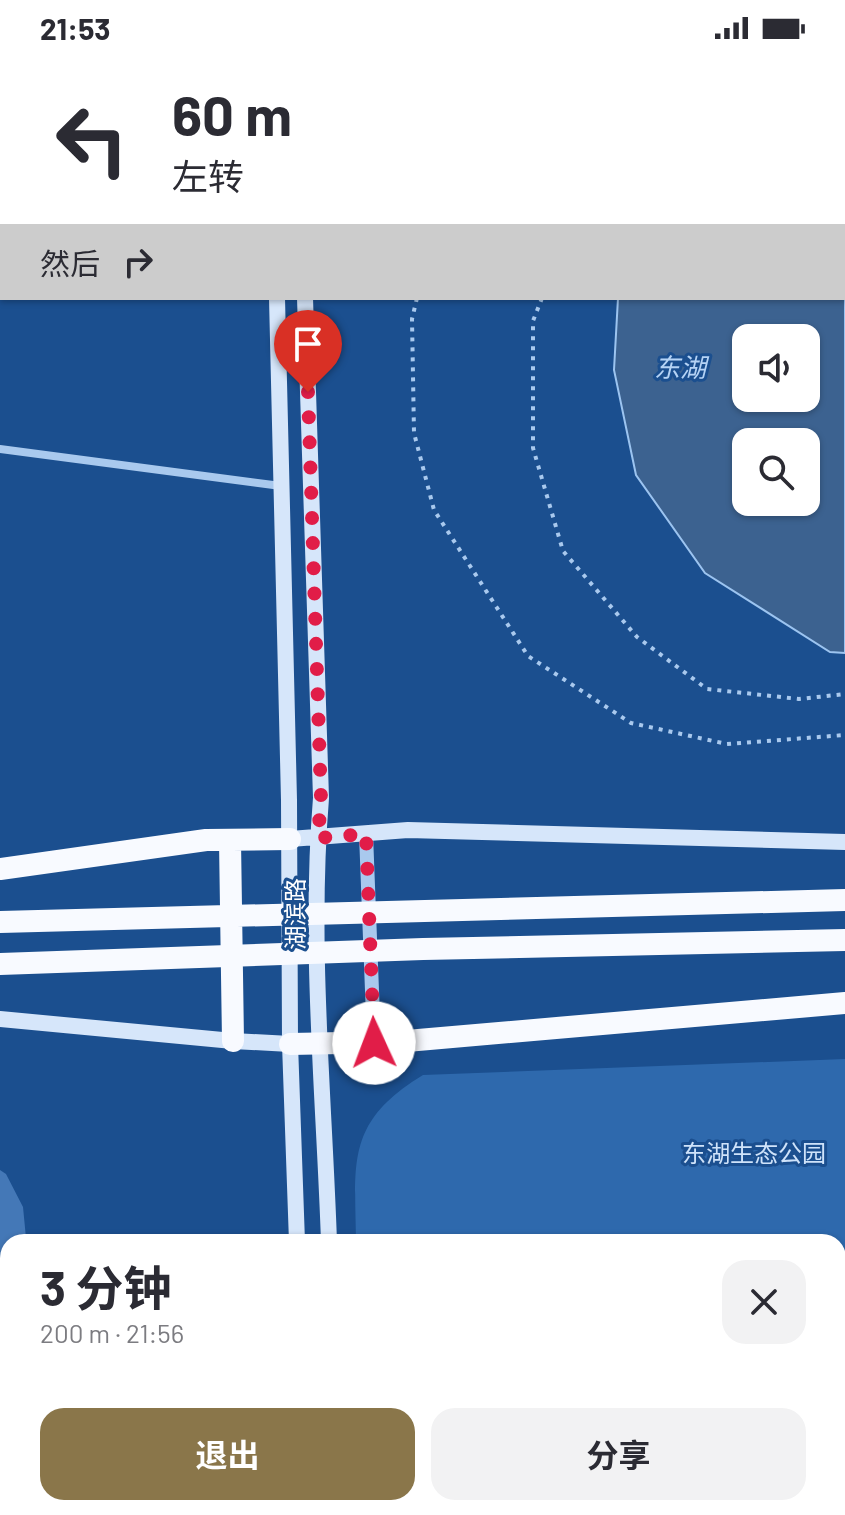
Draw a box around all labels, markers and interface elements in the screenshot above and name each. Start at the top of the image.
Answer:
text: 21:53 [40,10,111,46]
text: 60 m [172,80,292,147]
icon: left [40,88,144,192]
text: 左转 [172,154,244,197]
icon: right [116,240,160,284]
text: 然后 [40,245,100,281]
pin [274,310,342,392]
icon: arrive [286,322,330,366]
map controls [732,324,820,516]
button: sound [732,324,820,412]
water label: 东湖 [654,351,710,382]
button: search [732,428,820,516]
street label: 湖滨路 [280,878,309,950]
position arrow [332,1001,416,1085]
park label: 东湖生态公园 [682,1138,826,1167]
text: 3 分钟 [40,1258,172,1316]
button: close [722,1260,806,1344]
text: 200 m · 21:56 [40,1317,184,1348]
button: 退出 [40,1408,415,1500]
button: 分享 [431,1408,806,1500]

